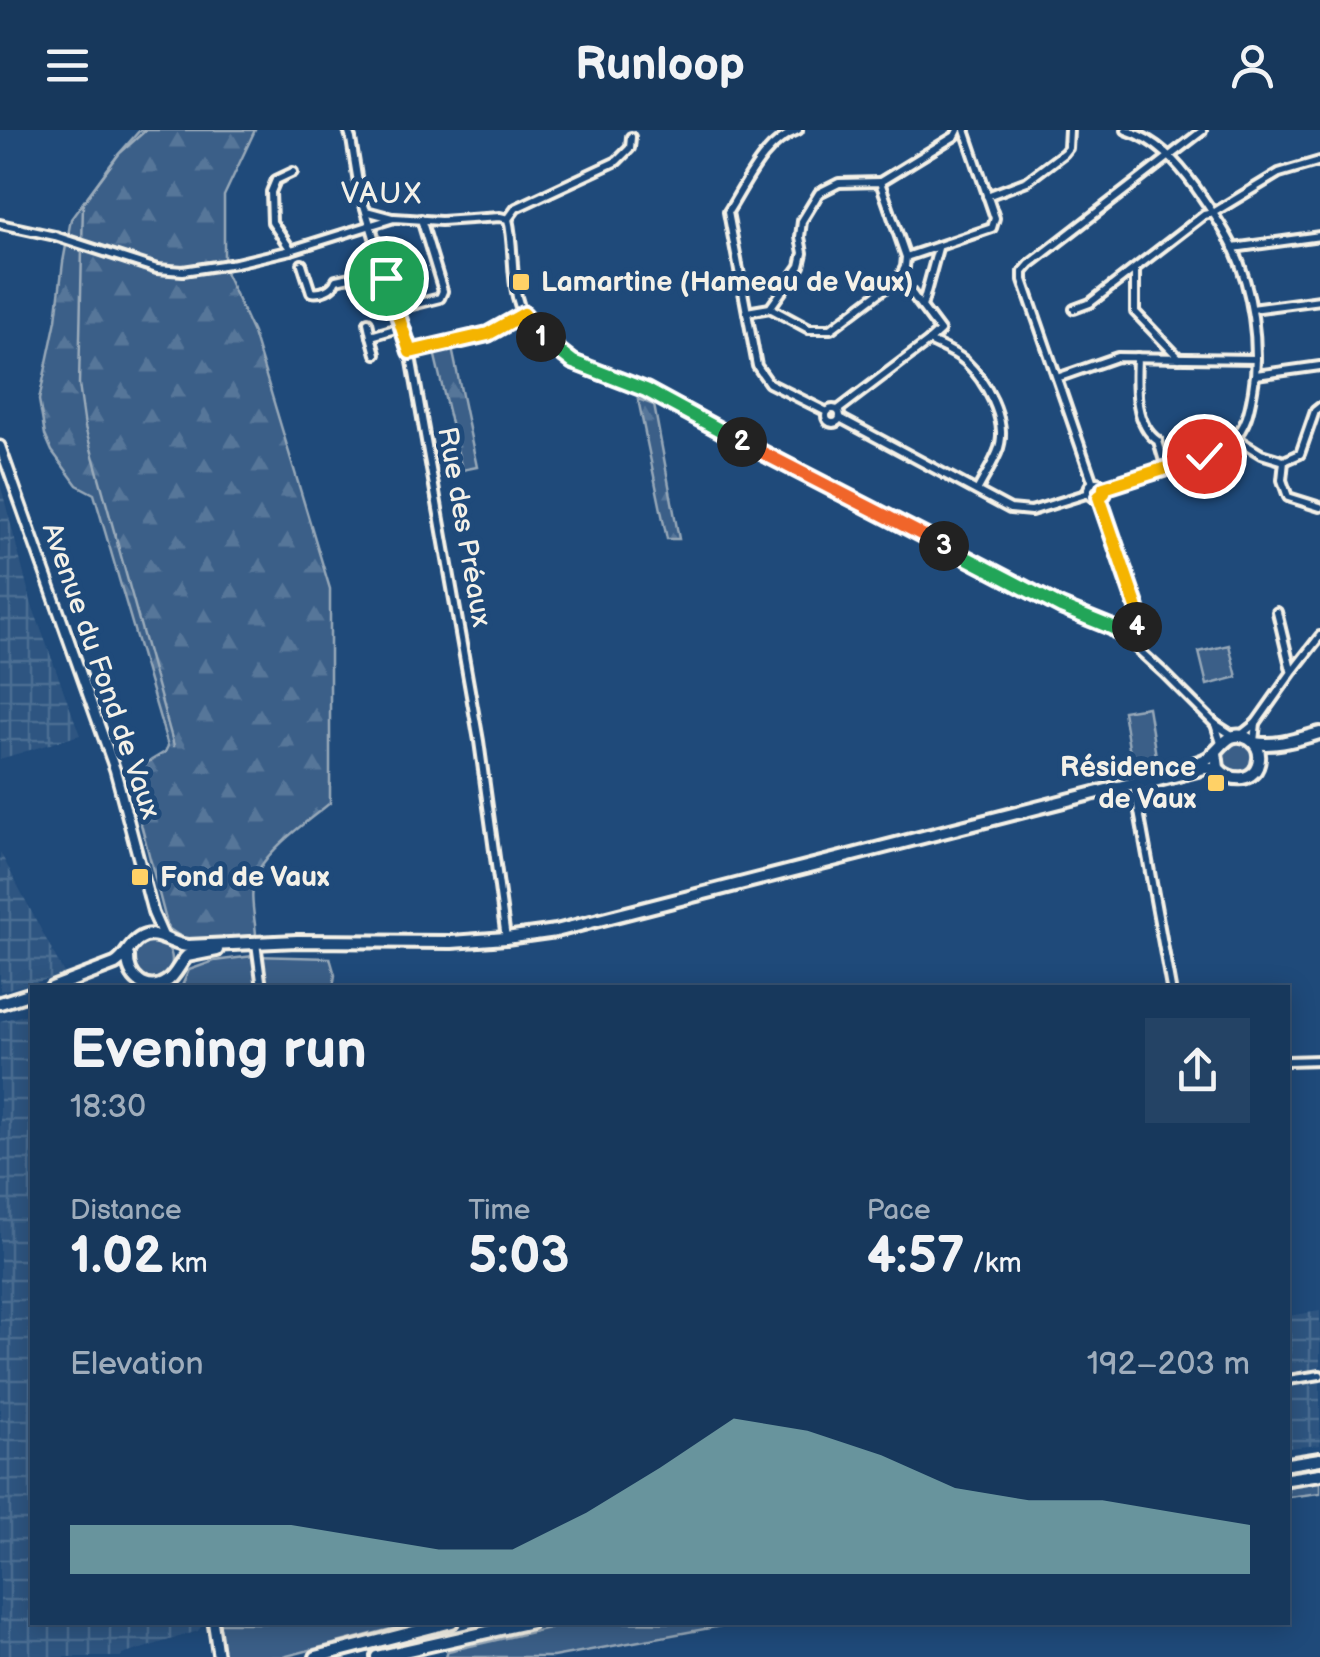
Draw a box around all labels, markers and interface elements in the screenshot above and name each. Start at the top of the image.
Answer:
icon: menu [40,38,95,93]
text: Runloop [575,38,745,93]
icon: person [1225,38,1280,93]
district label: VAUX [341,176,423,212]
pin [344,236,429,321]
icon: arrive [359,251,414,306]
place label: Lamartine (Hameau de Vaux) [541,266,913,299]
marker: Lamartine (Hameau de Vaux) [510,271,532,293]
pin: 1 [516,312,566,362]
text: 1 [535,320,547,353]
pin [1162,414,1247,499]
pin: 2 [717,417,767,467]
street label: Rue des Préaux [430,425,498,629]
text: 2 [734,425,750,458]
icon: check [1177,429,1232,484]
street label: Avenue du Fond de Vaux [35,519,167,823]
pin: 3 [919,521,969,571]
text: 3 [936,529,952,562]
pin: 4 [1112,602,1162,652]
text: 4 [1129,610,1145,643]
place label: Résidence de Vaux [1060,751,1197,816]
marker: Résidence de Vaux [1205,772,1227,794]
place label: Fond de Vaux [160,861,330,894]
marker: Fond de Vaux [129,866,151,888]
text: Evening run [70,1017,367,1084]
button: share [1145,1018,1250,1123]
text: 18:30 [70,1088,146,1127]
text: Distance [70,1194,182,1227]
text: Time [468,1194,530,1227]
text: Pace [867,1194,931,1227]
text: 1.02 [70,1227,163,1287]
text: 5:03 [468,1227,570,1287]
text: 4:57 [867,1227,965,1287]
text: km [163,1247,208,1280]
text: /km [965,1247,1022,1280]
text: Elevation [70,1345,203,1384]
text: 192–203 m [1087,1345,1250,1384]

